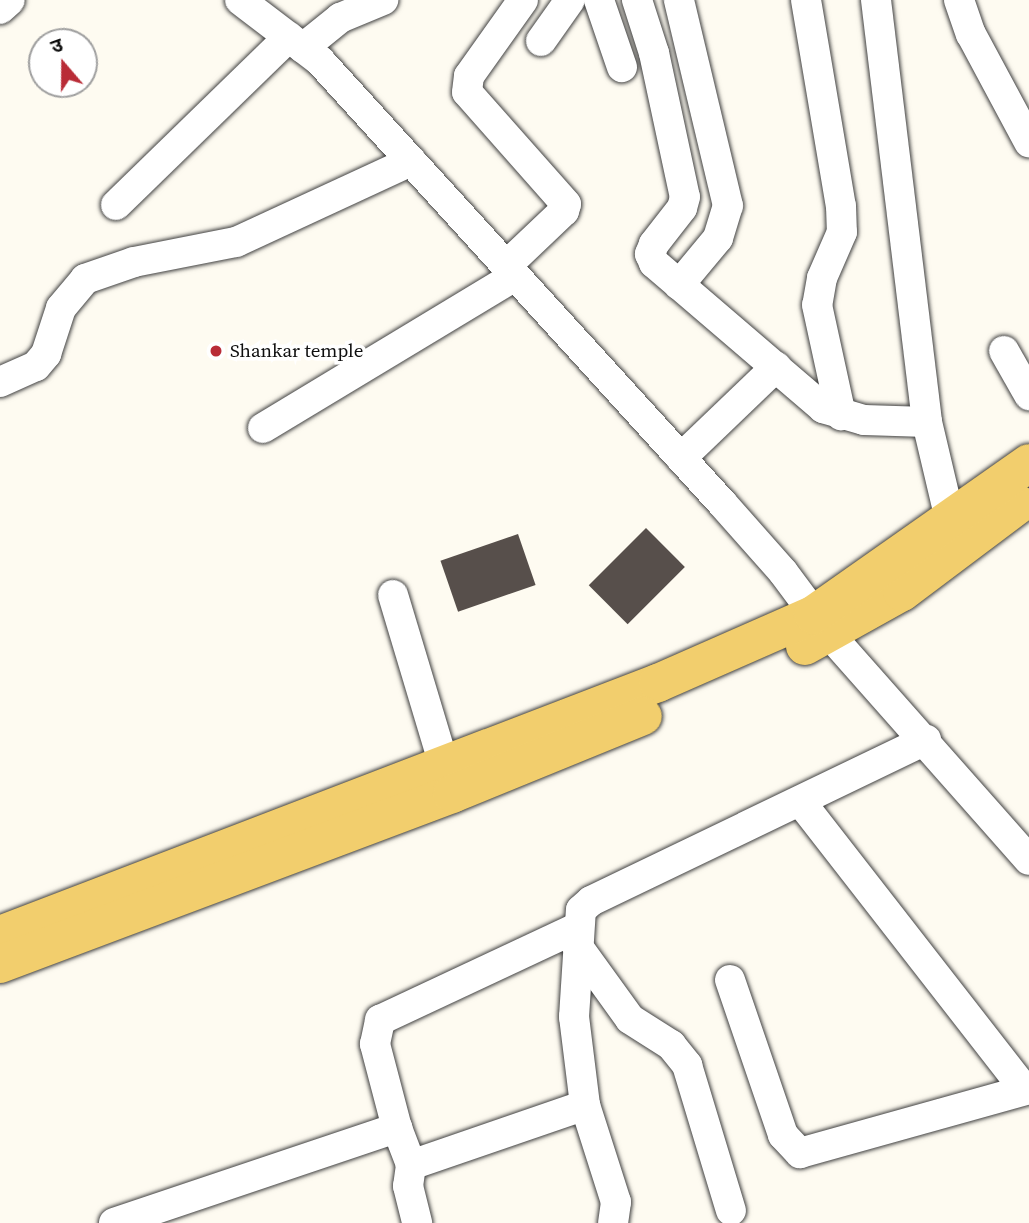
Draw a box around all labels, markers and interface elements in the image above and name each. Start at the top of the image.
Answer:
north arrow [28,28,98,98]
text: उ [47,31,66,59]
place label: Shankar temple [230,340,363,362]
marker: Shankar temple [208,343,224,359]

